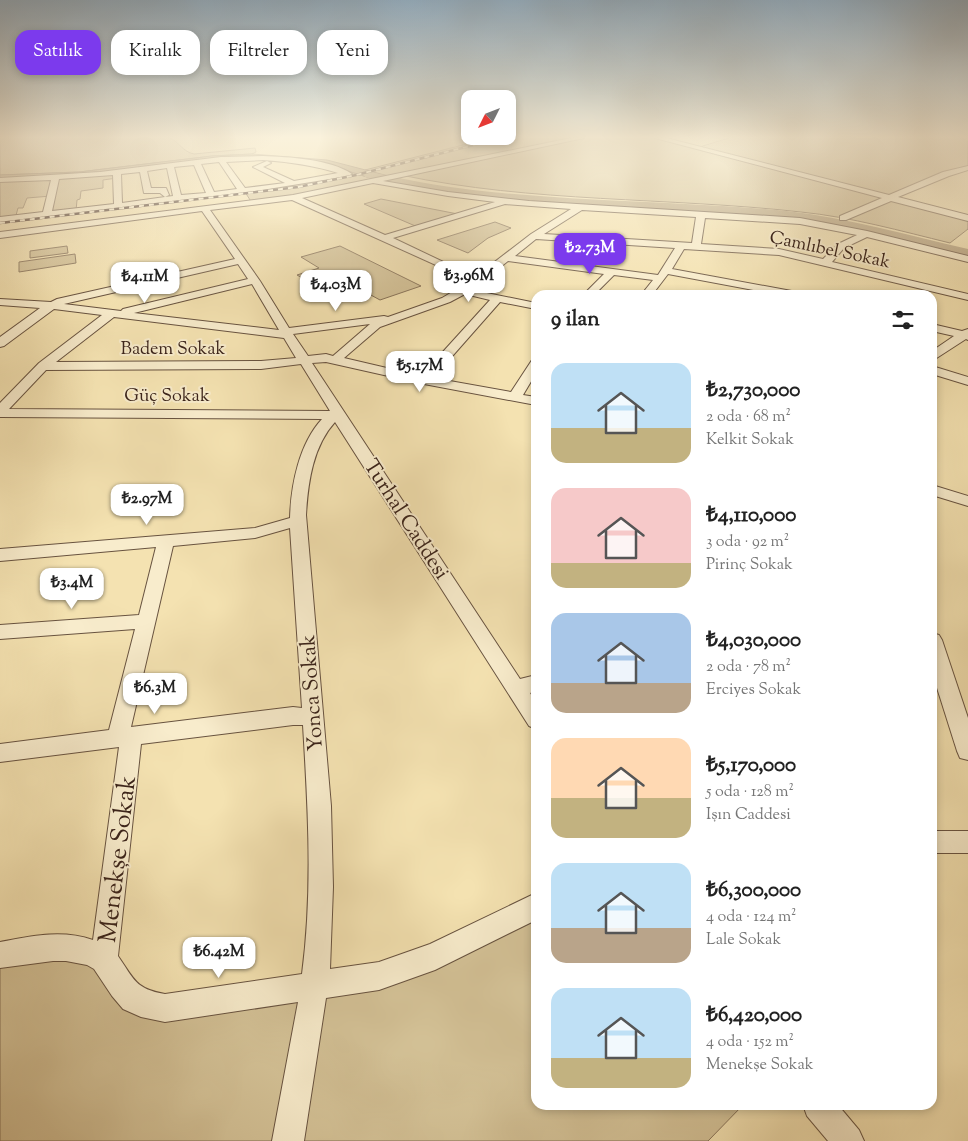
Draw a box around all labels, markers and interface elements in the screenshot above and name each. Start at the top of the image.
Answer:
chip: Satılık [15,30,101,75]
chip: Kiralık [111,30,200,75]
chip: Filtreler [210,30,307,75]
chip: Yeni [317,30,388,75]
north arrow [461,90,516,145]
map controls [461,90,516,145]
street label: Çamlıbel Sokak [767,225,893,276]
pin: ₺2.73M [549,232,631,275]
text: ₺2.73M [565,237,615,260]
pin: ₺3.96M [428,260,510,303]
pin: ₺4.11M [104,262,186,304]
text: ₺3.96M [444,265,494,288]
text: ₺4.11M [122,266,168,289]
pin: ₺4.03M [295,270,377,312]
text: ₺4.03M [311,274,361,297]
text: 9 ilan [551,305,600,335]
icon: filters [889,306,917,334]
street label: Badem Sokak [121,337,226,363]
pin: ₺5.17M [379,350,461,393]
text: ₺5.17M [397,355,443,378]
text: ₺2,730,000 [706,376,800,406]
icon: home [591,383,651,443]
street label: Güç Sokak [124,384,210,410]
text: 2 oda · 68 m² [706,406,791,429]
text: Kelkit Sokak [706,429,794,452]
street label: Turhal Caddesi [355,454,456,586]
pin: ₺2.97M [106,484,188,526]
text: ₺2.97M [122,488,172,511]
text: ₺4,110,000 [706,501,796,531]
icon: home [591,508,651,568]
text: 3 oda · 92 m² [706,531,789,554]
text: Pirinç Sokak [706,554,793,577]
pin: ₺3.4M [37,568,107,610]
text: ₺3.4M [51,572,93,595]
text: ₺4,030,000 [706,626,801,656]
street label: Yonca Sokak [294,633,332,752]
icon: home [591,633,651,693]
text: 2 oda · 78 m² [706,656,791,679]
pin: ₺6.3M [120,672,190,715]
text: ₺6.3M [134,677,176,700]
text: Erciyes Sokak [706,679,801,702]
text: ₺5,170,000 [706,751,796,781]
icon: home [591,758,651,818]
street label: Menekşe Sokak [91,773,147,945]
text: 5 oda · 128 m² [706,781,794,804]
text: Işın Caddesi [706,804,791,827]
text: ₺6,300,000 [706,876,801,906]
icon: home [591,883,651,943]
text: 4 oda · 124 m² [706,906,797,929]
text: Lale Sokak [706,929,781,952]
pin: ₺6.42M [178,936,260,979]
text: ₺6.42M [193,941,245,964]
text: ₺6,420,000 [706,1001,802,1031]
icon: home [591,1008,651,1068]
text: 4 oda · 152 m² [706,1031,794,1054]
text: Menekşe Sokak [706,1054,814,1077]

